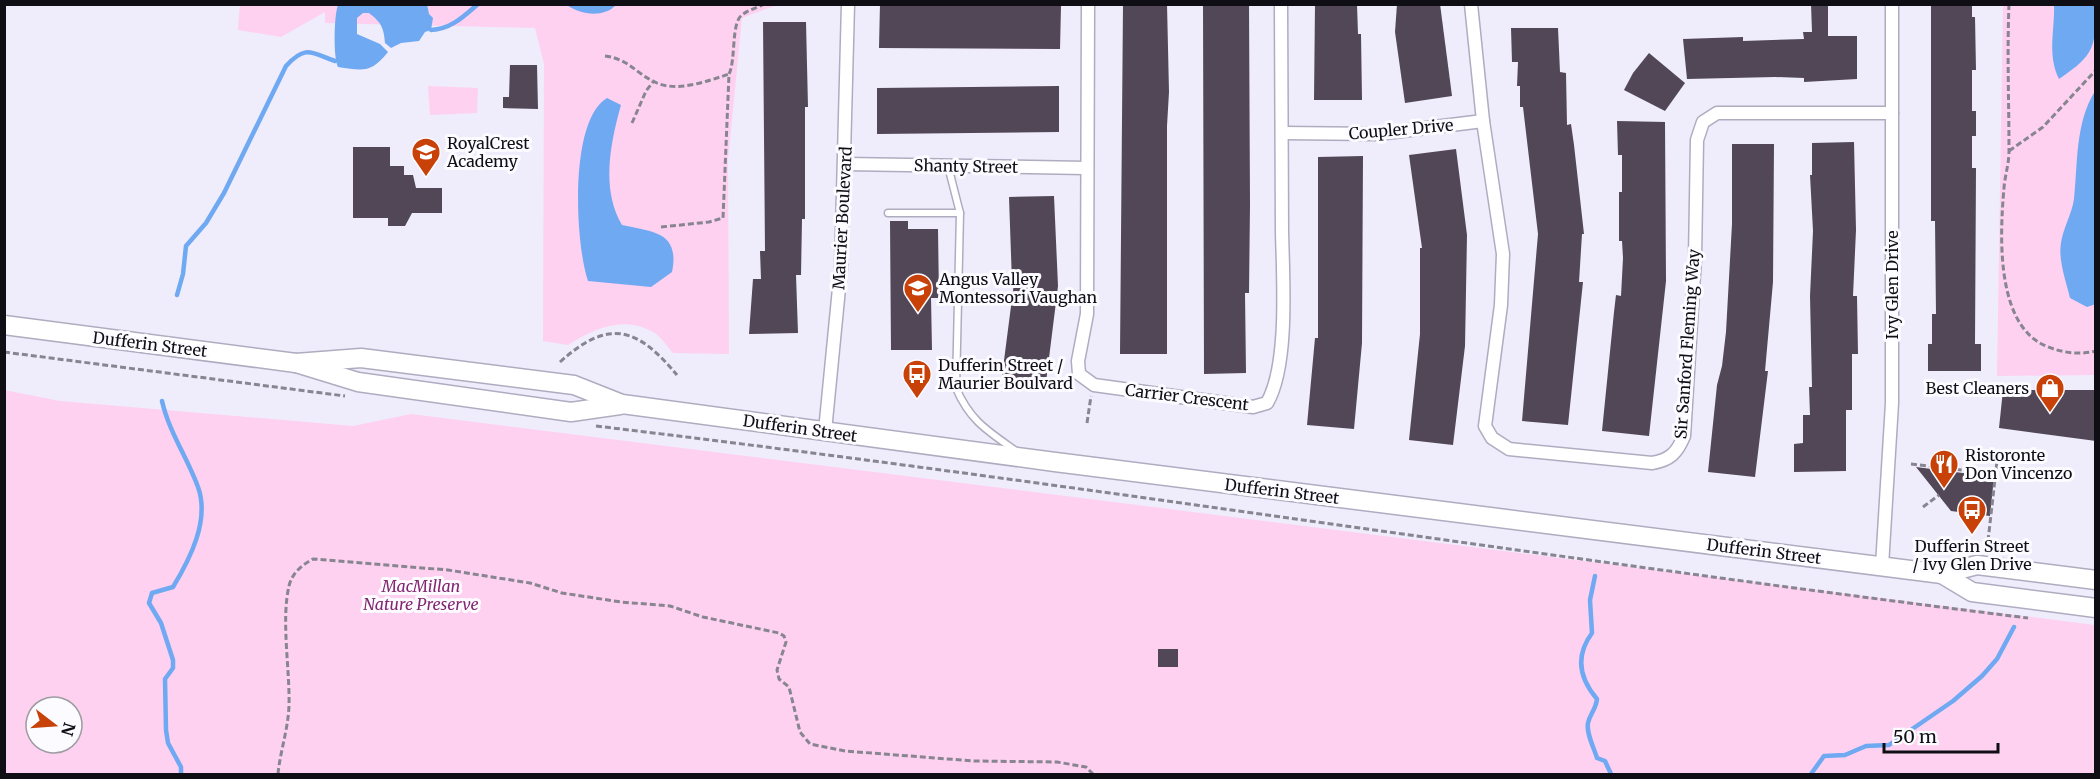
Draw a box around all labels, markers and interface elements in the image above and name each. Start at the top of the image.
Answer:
street label: Coupler Drive [1348,114,1454,144]
place label: RoyalCrest Academy [446,133,530,171]
school or university icon: RoyalCrest Academy [410,136,442,178]
street label: Maurier Boulevard [828,145,856,290]
street label: Shanty Street [914,155,1019,177]
street label: Ivy Glen Drive [1882,231,1902,339]
street label: Sir Sanford Fleming Way [1670,248,1704,440]
place label: Angus Valley Montessori Vaughan [938,269,1098,307]
school or university icon: Angus Valley Montessori Vaughan [902,272,934,314]
street label: Dufferin Street [92,327,209,361]
place label: Dufferin Street / Maurier Boulvard [938,355,1073,393]
bus stop icon: Dufferin Street / Maurier Boulvard [901,358,933,400]
shop icon: Best Cleaners [2034,372,2066,414]
place label: Best Cleaners [1925,378,2029,398]
street label: Carrier Crescent [1124,379,1251,415]
street label: Dufferin Street [742,410,859,446]
place label: Ristoronte Don Vincenzo [1965,445,2072,483]
restaurant icon: Ristoronte Don Vincenzo [1928,448,1960,490]
street label: Dufferin Street [1224,474,1341,508]
bus stop icon: Dufferin Street / Ivy Glen Drive [1956,494,1988,536]
street label: Dufferin Street [1706,534,1823,568]
place label: Dufferin Street / Ivy Glen Drive [1912,536,2032,574]
park label: MacMillan Nature Preserve [363,576,479,614]
north arrow [24,695,84,755]
scale bar [1884,716,1998,754]
text: N [57,720,80,739]
text: 50 m [1893,725,1937,748]

